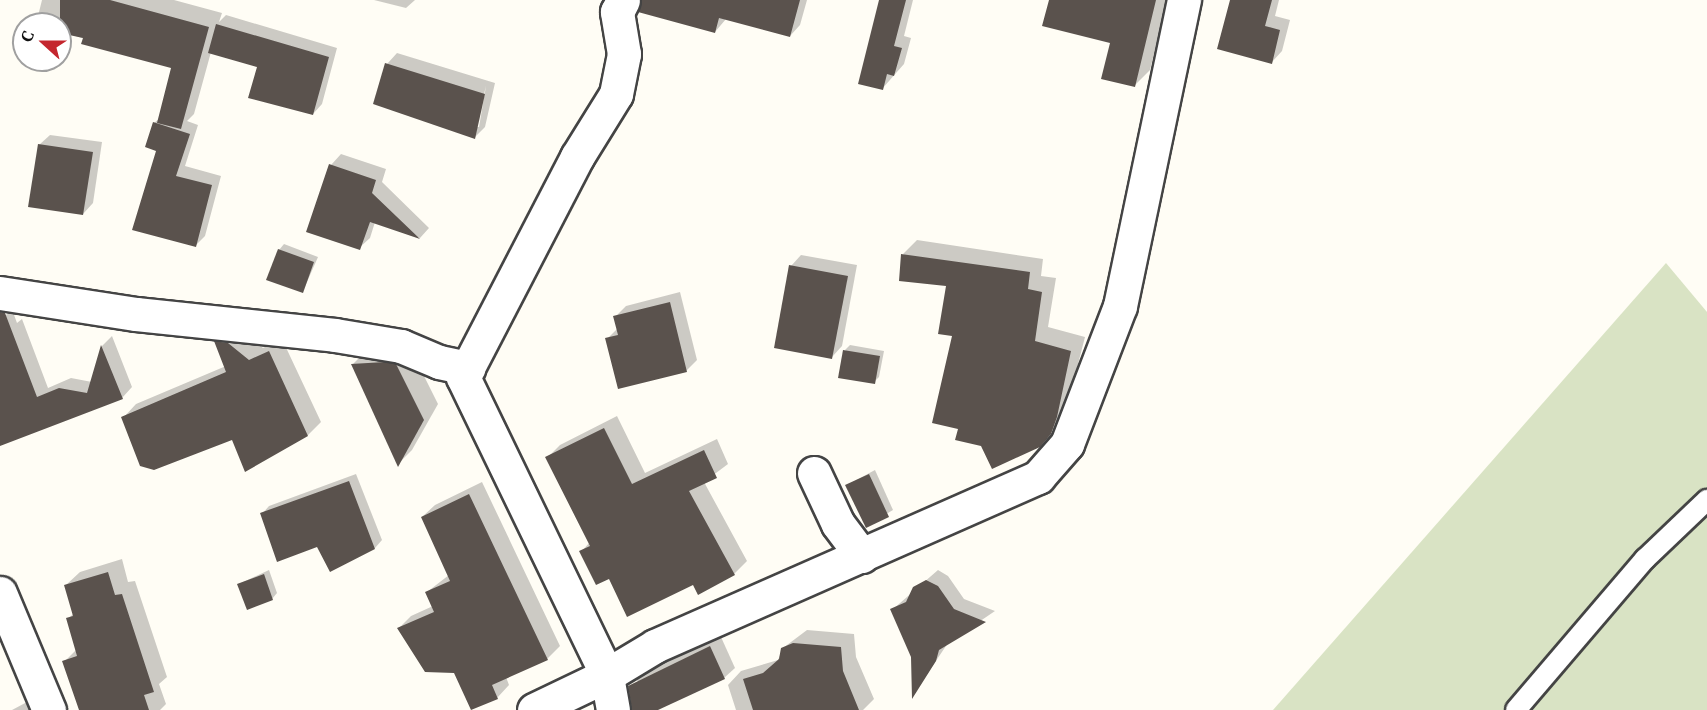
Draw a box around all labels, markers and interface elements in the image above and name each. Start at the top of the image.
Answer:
north arrow [12,12,72,72]
text: С [15,27,39,45]

